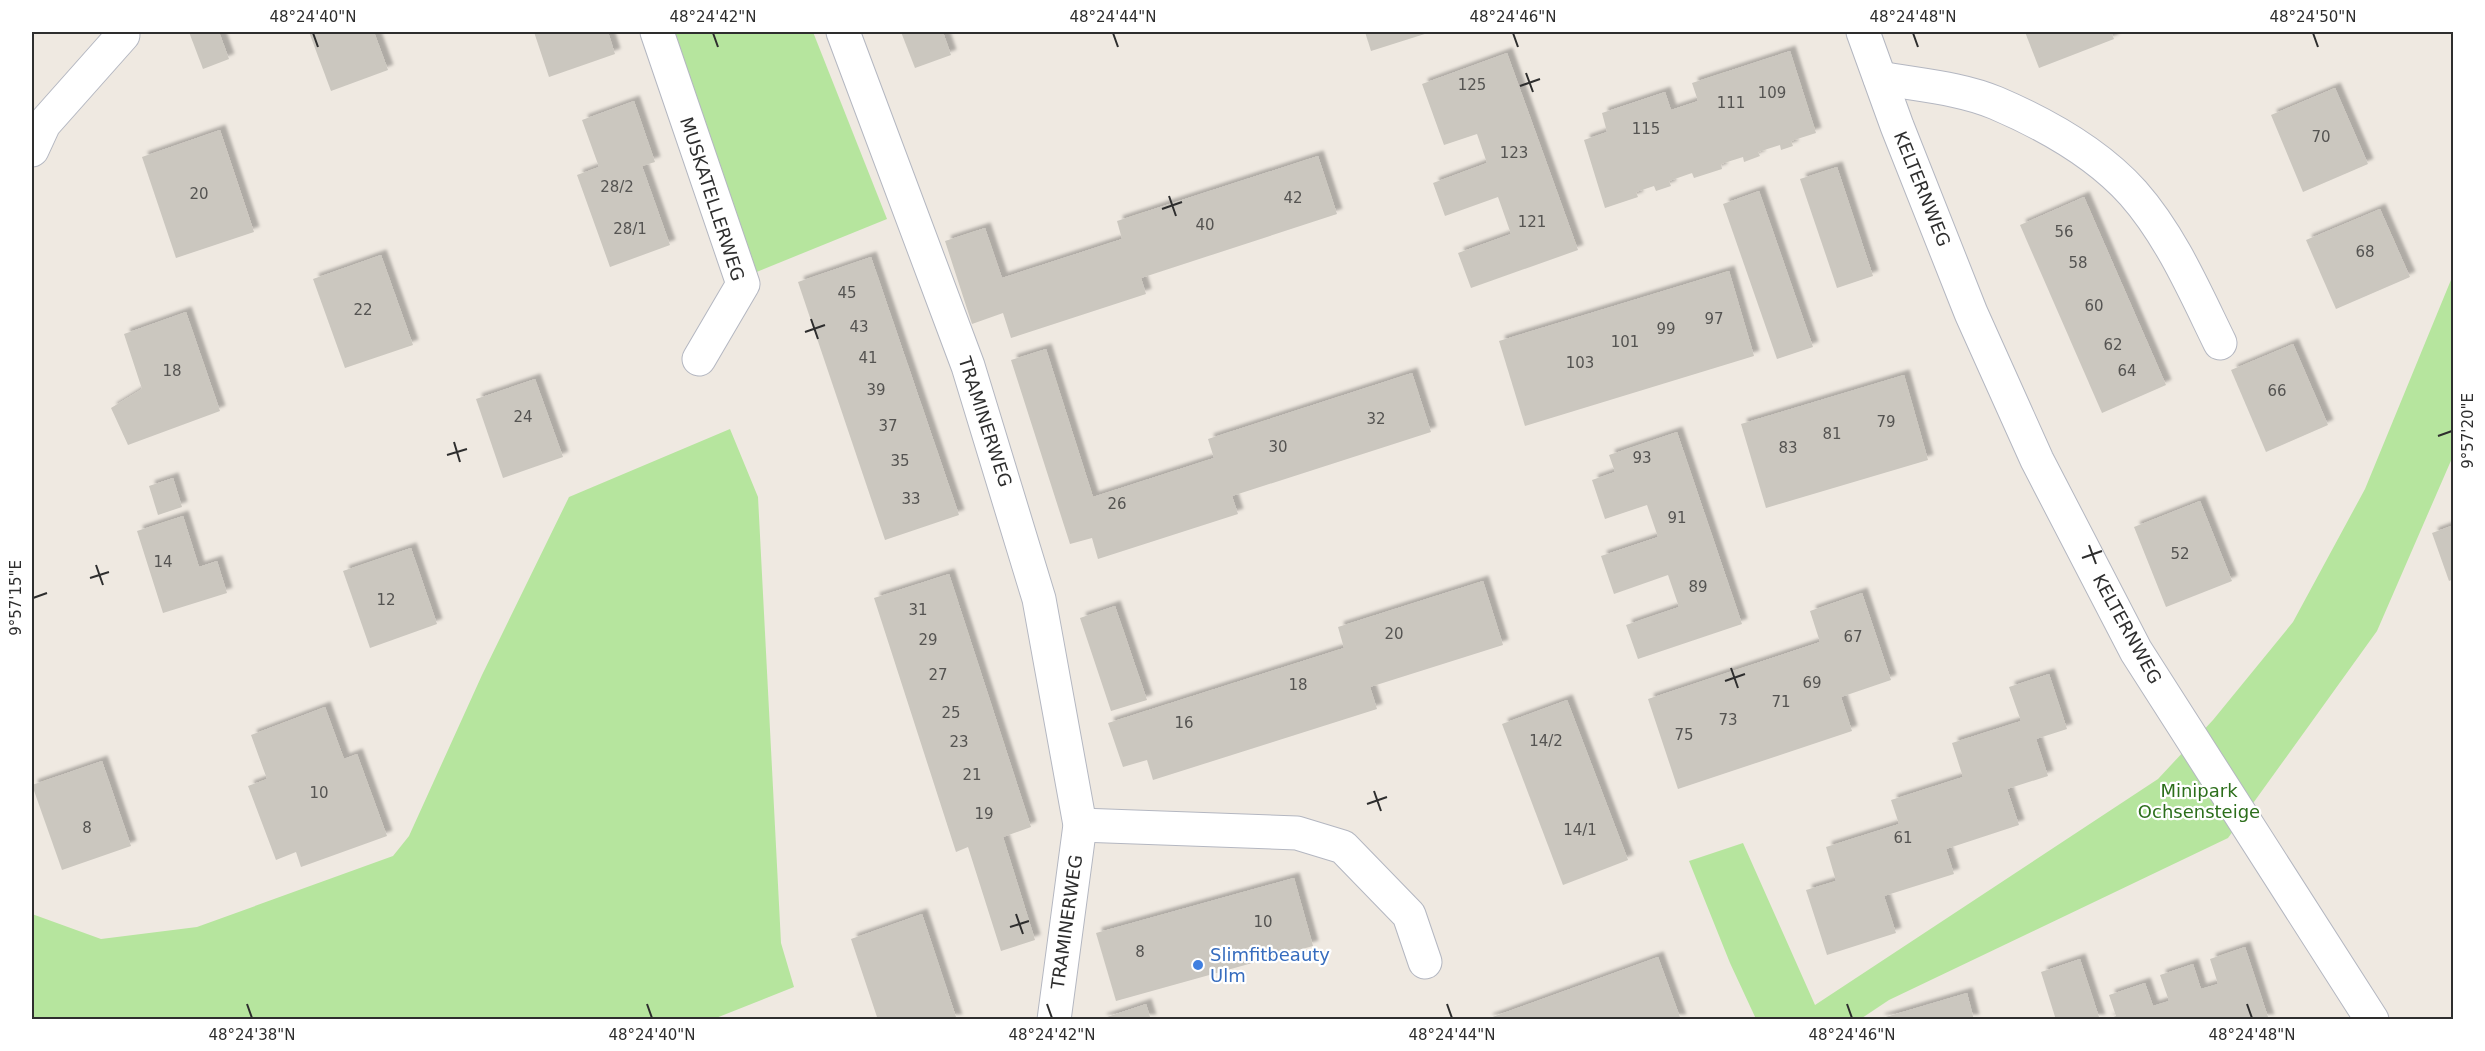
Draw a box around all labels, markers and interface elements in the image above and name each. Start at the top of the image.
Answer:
text: 48°24'40"N [269,8,357,26]
text: 48°24'42"N [669,8,757,26]
text: 48°24'44"N [1069,8,1157,26]
text: 48°24'46"N [1469,8,1557,26]
text: 48°24'48"N [1869,8,1957,26]
text: 48°24'50"N [2269,8,2357,26]
house number: 125 [1458,76,1486,94]
house number: 109 [1758,84,1786,102]
house number: 111 [1717,94,1745,112]
street label: MUSKATELLERWEG [676,114,749,284]
house number: 115 [1632,120,1660,138]
street label: KELTERNWEG [1890,128,1955,249]
house number: 70 [2311,128,2331,146]
house number: 123 [1500,144,1528,162]
house number: 28/2 [600,178,634,196]
house number: 20 [189,185,209,203]
house number: 42 [1283,189,1303,207]
house number: 121 [1518,213,1546,231]
house number: 40 [1195,216,1215,234]
house number: 28/1 [613,220,647,238]
house number: 56 [2054,223,2074,241]
house number: 68 [2355,243,2375,261]
house number: 58 [2068,254,2088,272]
house number: 45 [837,284,857,302]
house number: 60 [2084,297,2104,315]
house number: 22 [353,301,373,319]
house number: 97 [1704,310,1724,328]
house number: 43 [849,318,869,336]
house number: 99 [1656,320,1676,338]
house number: 101 [1611,333,1639,351]
house number: 62 [2103,336,2123,354]
house number: 41 [858,349,878,367]
street label: TRAMINERWEG [954,353,1016,490]
house number: 103 [1566,354,1594,372]
house number: 18 [162,362,182,380]
house number: 64 [2117,362,2137,380]
house number: 39 [866,381,886,399]
house number: 66 [2267,382,2287,400]
text: 9°57'20"E [2459,393,2477,469]
house number: 24 [513,408,533,426]
house number: 32 [1366,410,1386,428]
house number: 79 [1876,413,1896,431]
house number: 37 [878,417,898,435]
house number: 81 [1822,425,1842,443]
house number: 30 [1268,438,1288,456]
house number: 83 [1778,439,1798,457]
house number: 93 [1632,449,1652,467]
house number: 35 [890,452,910,470]
house number: 33 [901,490,921,508]
house number: 26 [1107,495,1127,513]
house number: 91 [1667,509,1687,527]
house number: 52 [2170,545,2190,563]
house number: 14 [153,553,173,571]
text: 9°57'15"E [7,560,25,636]
street label: KELTERNWEG [2089,570,2166,687]
house number: 89 [1688,578,1708,596]
house number: 12 [376,591,396,609]
house number: 31 [908,601,928,619]
house number: 20 [1384,625,1404,643]
house number: 67 [1843,628,1863,646]
house number: 29 [918,631,938,649]
house number: 27 [928,666,948,684]
house number: 69 [1802,674,1822,692]
house number: 18 [1288,676,1308,694]
house number: 71 [1771,693,1791,711]
house number: 25 [941,704,961,722]
house number: 73 [1718,711,1738,729]
house number: 16 [1174,714,1194,732]
house number: 75 [1674,726,1694,744]
house number: 14/2 [1529,732,1563,750]
house number: 23 [949,733,969,751]
house number: 21 [962,766,982,784]
park label: Minipark Ochsensteige [2138,780,2260,822]
house number: 10 [309,784,329,802]
house number: 19 [974,805,994,823]
house number: 8 [82,819,92,837]
house number: 14/1 [1563,821,1597,839]
house number: 61 [1893,829,1913,847]
street label: TRAMINERWEG [1047,853,1086,992]
house number: 10 [1253,913,1273,931]
house number: 8 [1135,943,1145,961]
place label: Slimfitbeauty Ulm [1210,944,1330,986]
marker: Slimfitbeauty Ulm [1191,958,1205,972]
text: 48°24'38"N [208,1026,296,1044]
text: 48°24'40"N [608,1026,696,1044]
text: 48°24'42"N [1008,1026,1096,1044]
text: 48°24'44"N [1408,1026,1496,1044]
text: 48°24'46"N [1808,1026,1896,1044]
text: 48°24'48"N [2208,1026,2296,1044]

